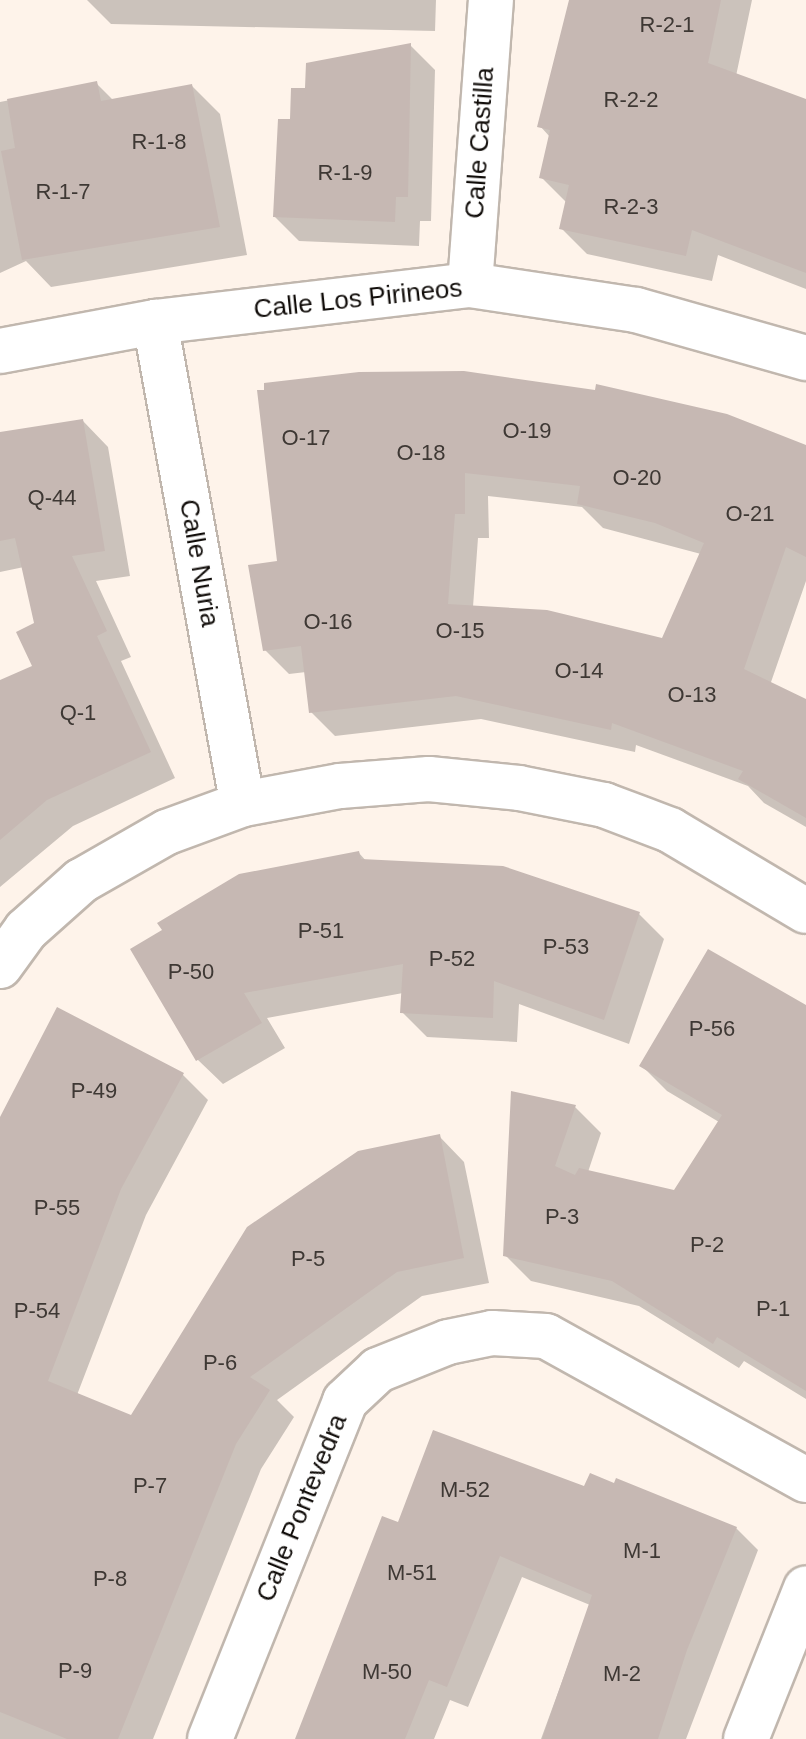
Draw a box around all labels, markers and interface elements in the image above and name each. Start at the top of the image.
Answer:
house number: R-2-1 [639,12,695,38]
street label: Calle Castilla [459,66,501,220]
house number: R-2-2 [603,87,659,113]
house number: R-1-8 [131,129,187,155]
house number: R-1-9 [317,160,373,186]
house number: R-1-7 [35,179,91,205]
house number: R-2-3 [603,194,659,220]
street label: Calle Los Pirineos [252,273,464,325]
house number: O-19 [503,418,551,444]
house number: O-17 [282,425,330,451]
house number: O-18 [397,440,445,466]
house number: O-20 [613,465,661,491]
house number: Q-44 [28,485,76,511]
street label: Calle Nuria [172,497,226,629]
house number: O-21 [726,501,774,527]
house number: O-16 [304,609,352,635]
house number: O-15 [436,618,484,644]
house number: O-14 [555,658,603,684]
house number: O-13 [668,682,716,708]
house number: Q-1 [60,700,96,726]
house number: P-51 [298,918,344,944]
house number: P-53 [543,934,589,960]
house number: P-52 [429,946,475,972]
house number: P-50 [168,959,214,985]
house number: P-56 [689,1016,735,1042]
house number: P-49 [71,1078,117,1104]
house number: P-55 [34,1195,80,1221]
house number: P-3 [545,1204,579,1230]
house number: P-2 [690,1232,724,1258]
house number: P-5 [291,1246,325,1272]
house number: P-1 [756,1296,790,1322]
house number: P-54 [14,1298,60,1324]
house number: P-6 [203,1350,237,1376]
street label: Calle Pontevedra [250,1410,354,1606]
house number: P-7 [133,1473,167,1499]
house number: M-52 [440,1477,490,1503]
house number: M-1 [623,1538,661,1564]
house number: M-51 [387,1560,437,1586]
house number: P-8 [93,1566,127,1592]
house number: P-9 [58,1658,92,1684]
house number: M-50 [362,1659,412,1685]
house number: M-2 [603,1661,641,1687]

